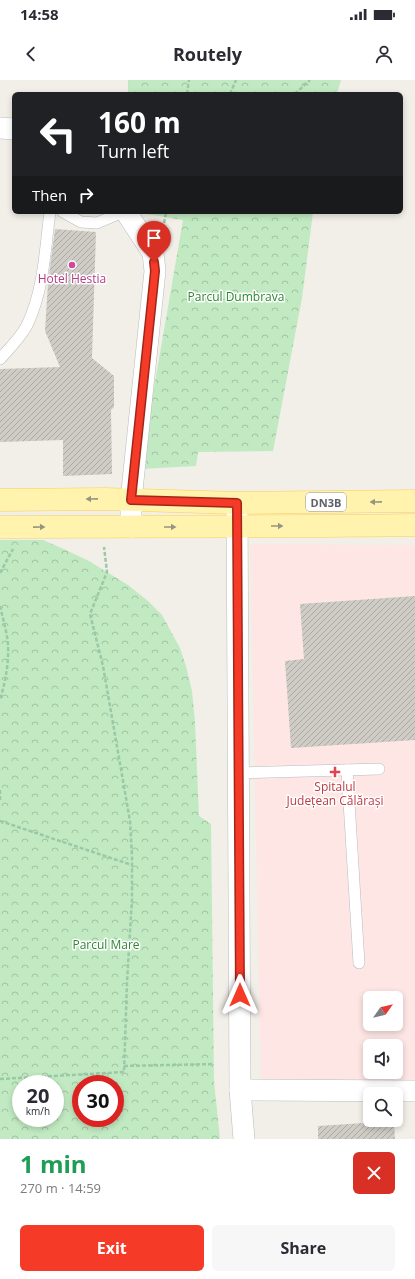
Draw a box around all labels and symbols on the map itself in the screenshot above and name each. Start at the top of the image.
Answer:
pin [137,221,171,262]
marker: Hotel Hestia [67,260,77,270]
place label: Hotel Hestia [38,270,106,287]
park label: Parcul Dumbrava [188,288,284,305]
road number: DN3B [306,493,346,511]
one-way arrow [85,496,98,502]
one-way arrow [370,498,382,505]
one-way arrow [271,523,283,530]
one-way arrow [33,524,46,530]
one-way arrow [164,524,177,530]
marker: Spitalul Județean Călărași [329,766,341,778]
place label: Spitalul Județean Călărași [285,778,384,809]
park label: Parcul Mare [72,936,140,953]
position arrow [219,974,261,1016]
north arrow [363,991,403,1031]
speed limit sign: 30 [72,1075,124,1127]

